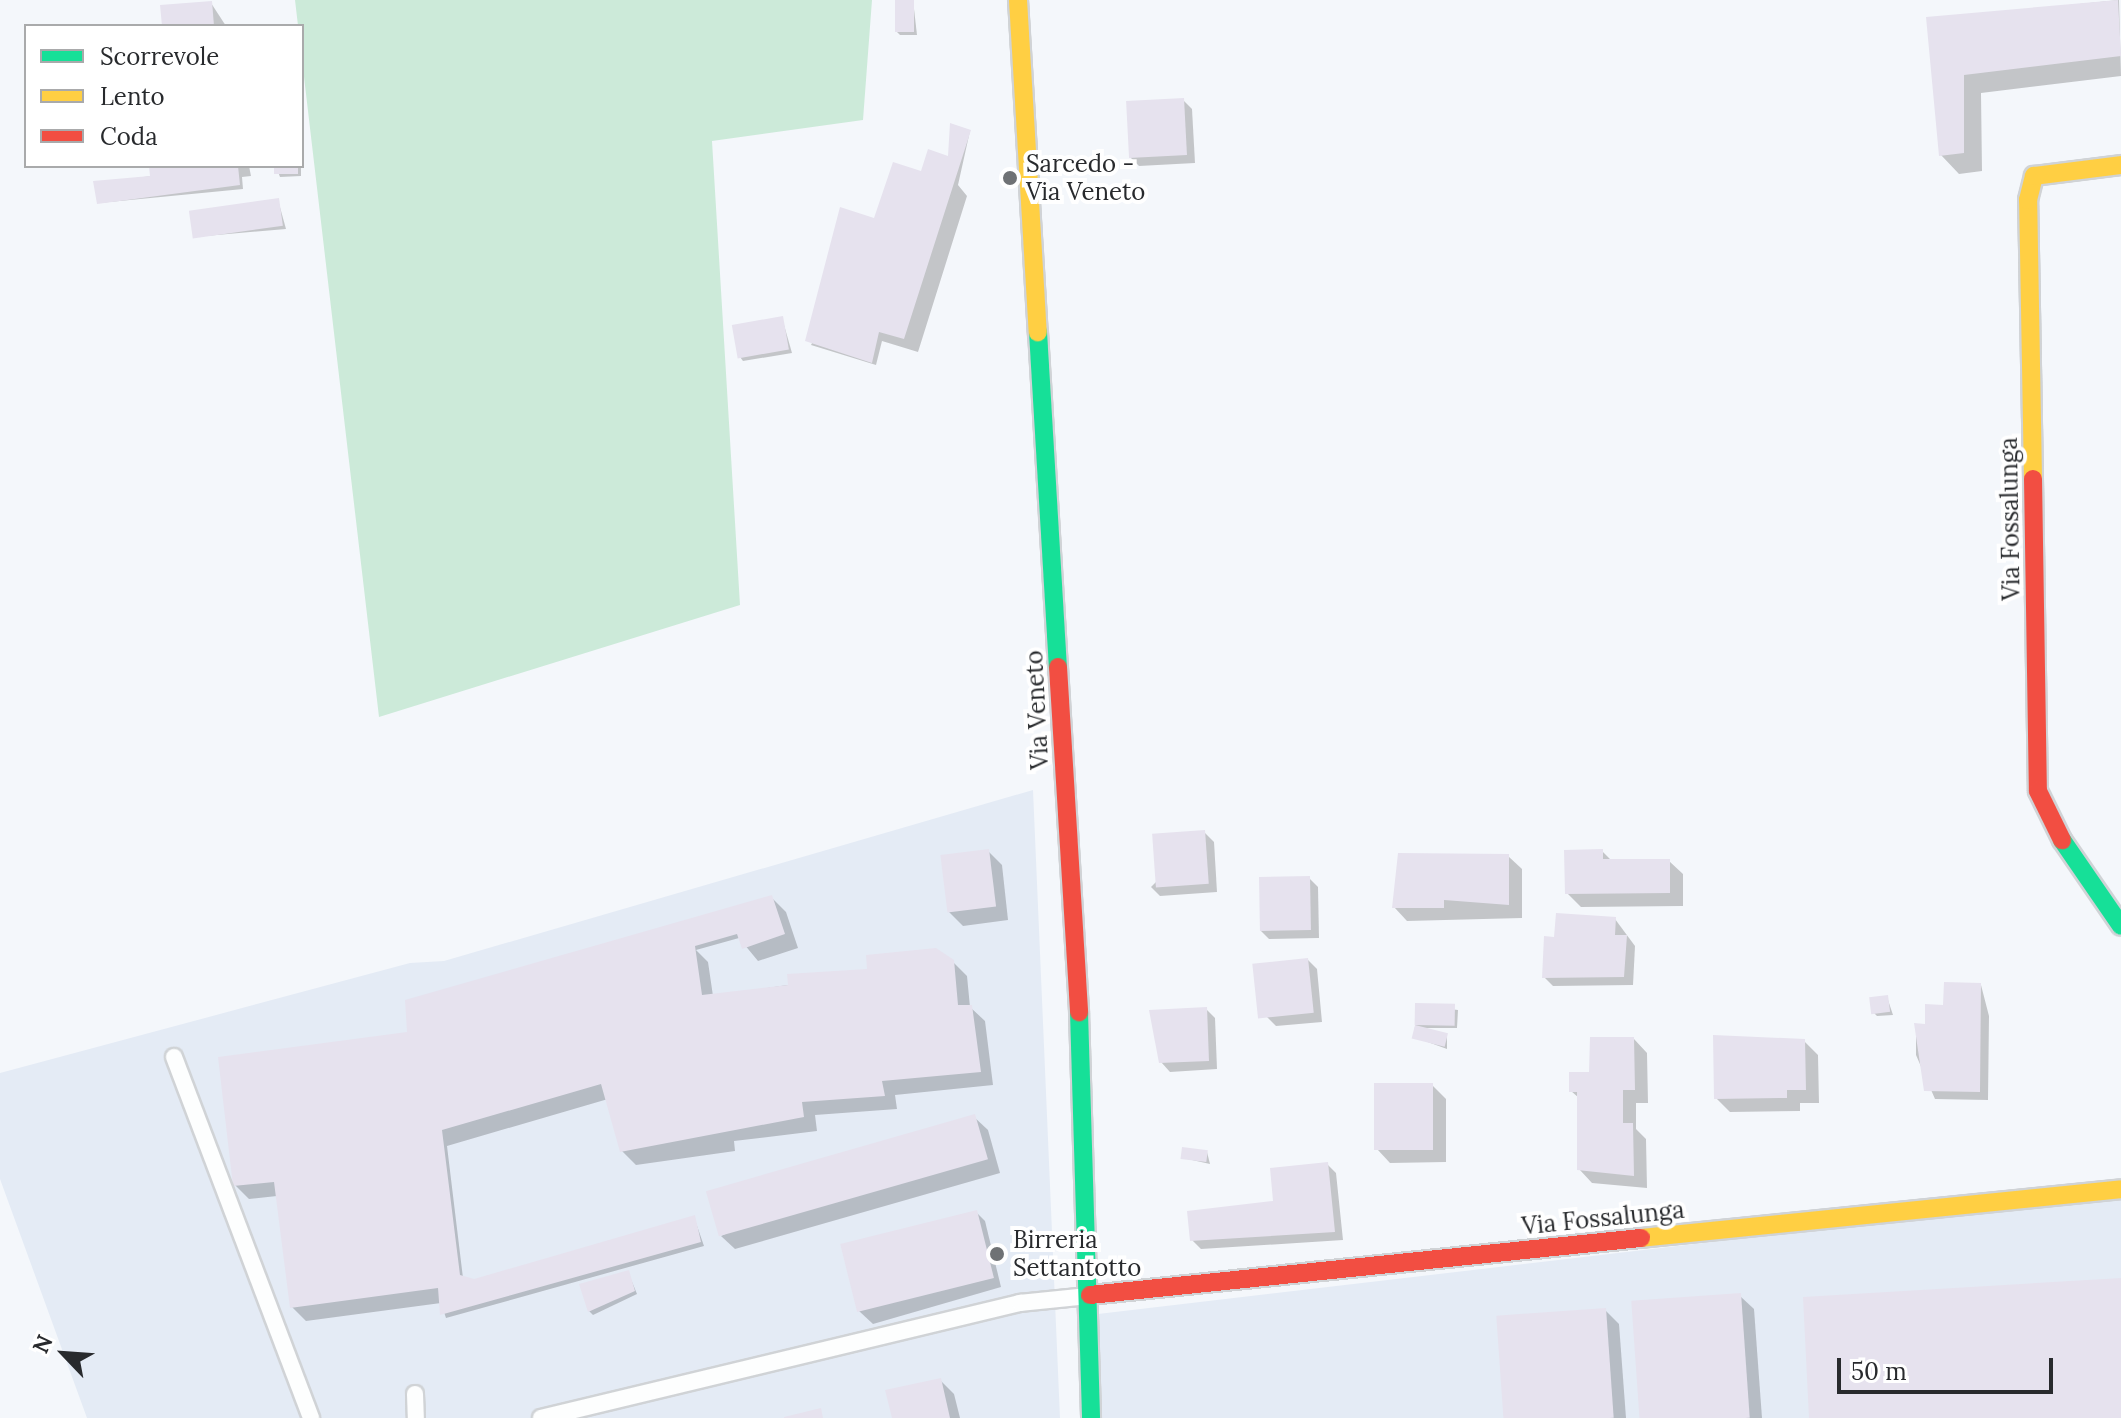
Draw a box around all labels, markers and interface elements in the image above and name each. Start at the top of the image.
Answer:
legend [24,24,304,168]
text: Scorrevole [100,41,219,72]
text: Lento [100,81,165,112]
text: Coda [100,121,158,152]
place label: Sarcedo - Via Veneto [1026,150,1145,206]
marker: Sarcedo - Via Veneto [1001,169,1019,187]
street label: Via Fossalunga [1994,437,2026,601]
street label: Via Veneto [1019,650,1055,770]
street label: Via Fossalunga [1520,1195,1686,1241]
place label: Birreria Settantotto [1013,1226,1141,1282]
marker: Birreria Settantotto [988,1245,1006,1263]
north arrow [24,1314,104,1394]
text: N [26,1330,59,1357]
scale bar [1841,1342,2057,1392]
text: 50 m [1851,1356,1907,1387]

